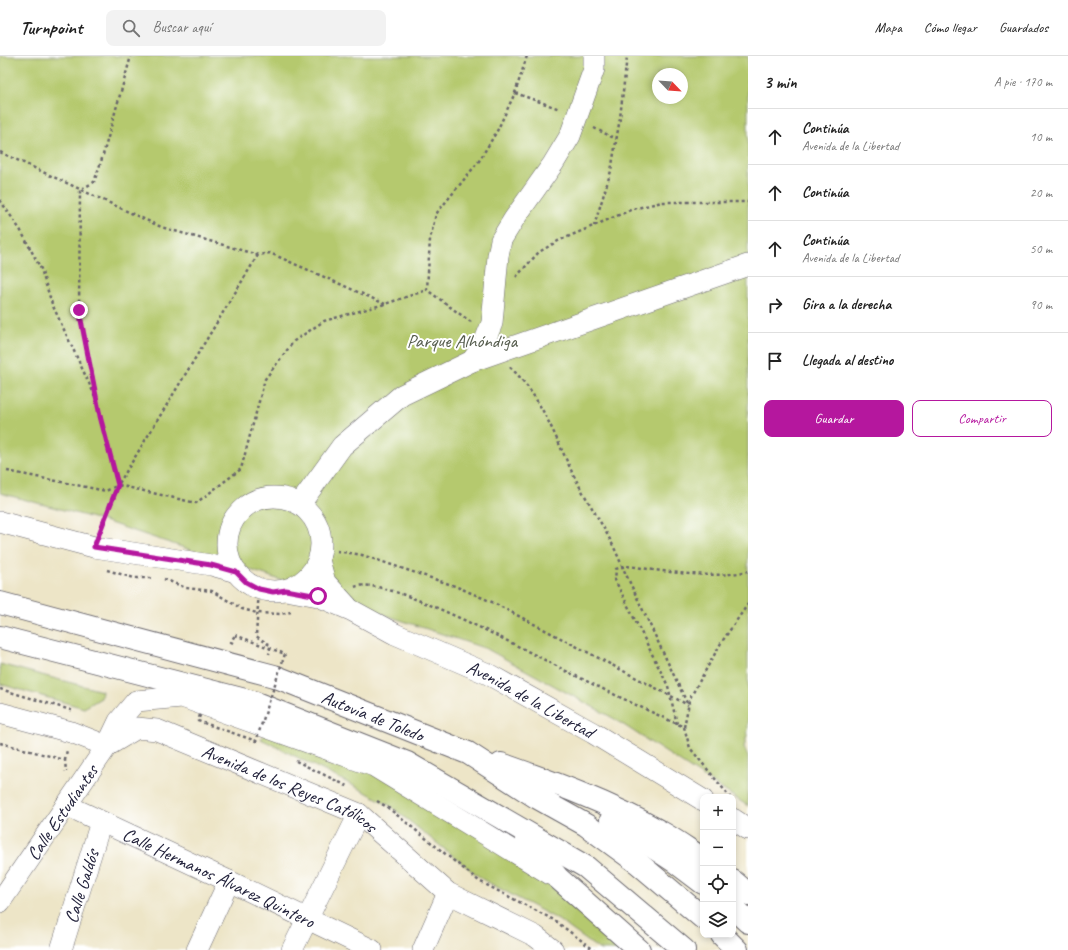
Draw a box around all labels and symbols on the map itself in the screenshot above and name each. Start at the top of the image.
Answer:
north arrow [652,68,688,104]
route end [70,301,88,319]
park label: Parque Alhóndiga [407,329,519,353]
route start [309,587,327,605]
street label: Avenida de la Libertad [463,655,600,745]
street label: Autovía de Toledo [318,685,429,748]
street label: Avenida de los Reyes Católicos [198,739,383,839]
street label: Calle Estudiantes [21,759,105,865]
street label: Calle Hermanos Álvarez Quintero [119,822,319,934]
street label: Calle Galdós [59,844,105,926]

